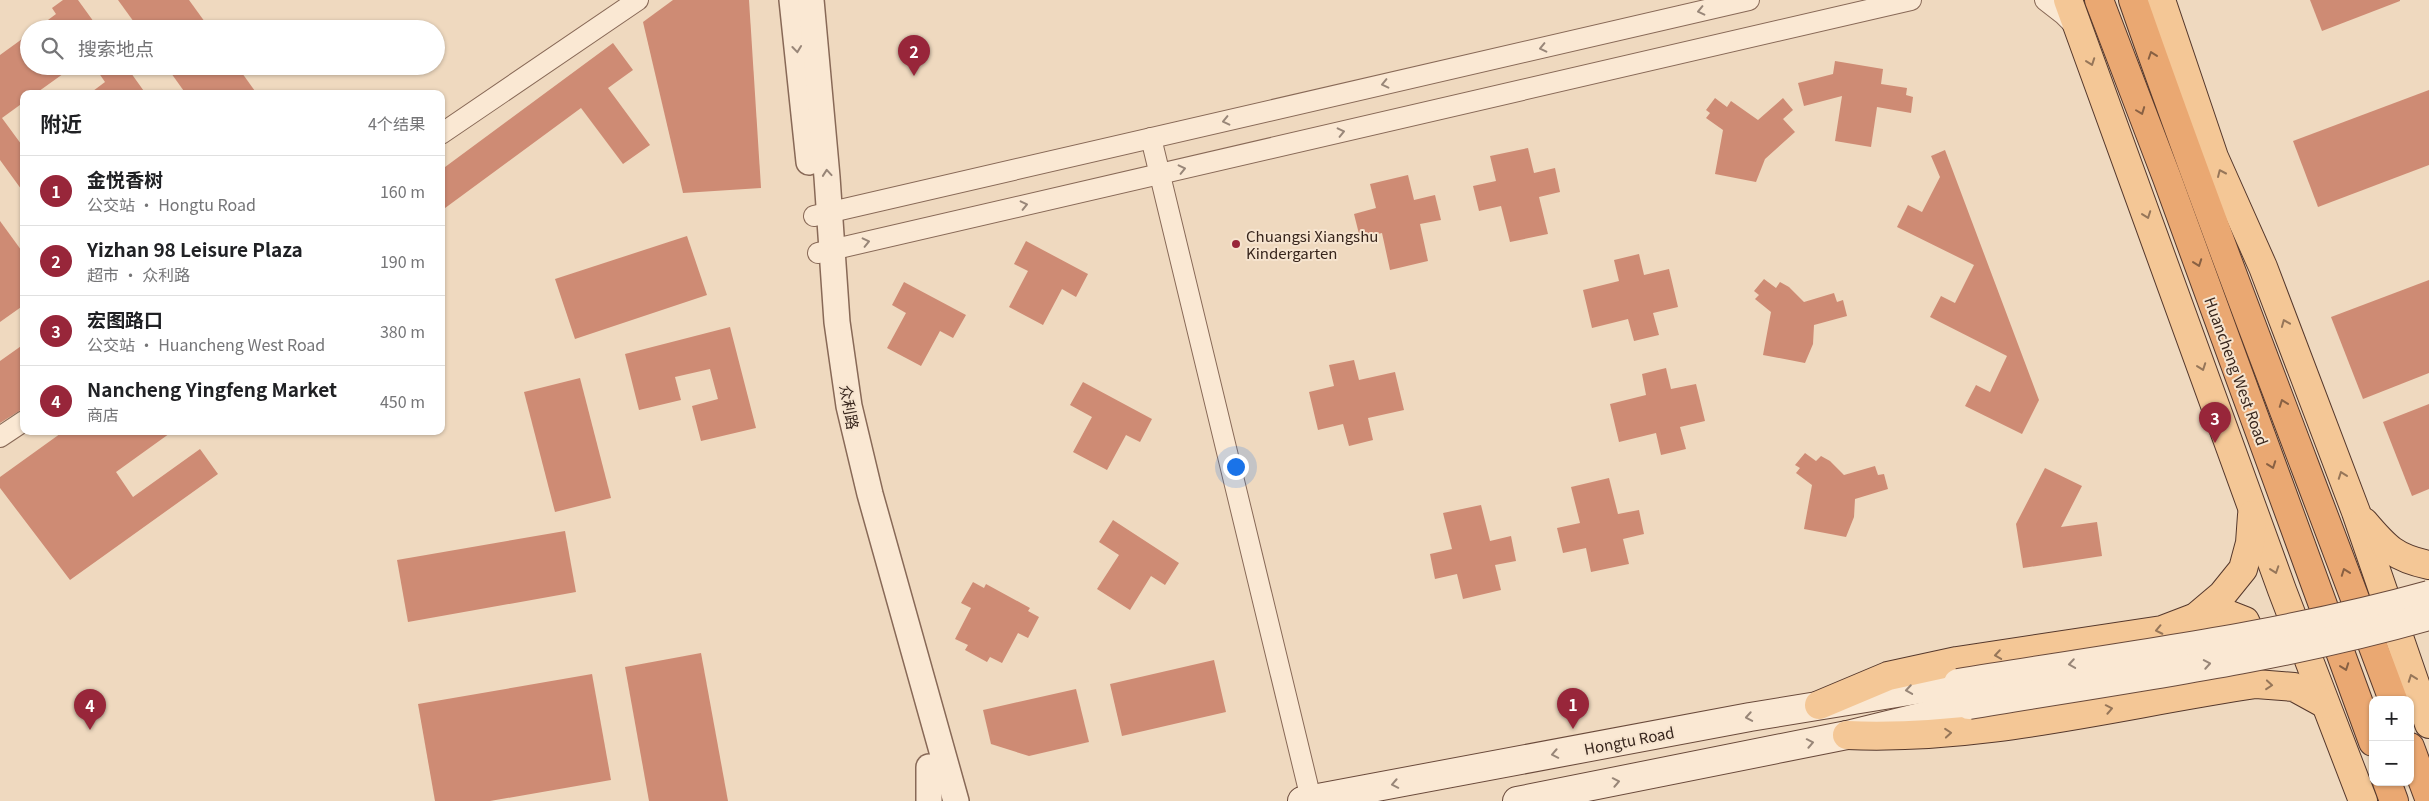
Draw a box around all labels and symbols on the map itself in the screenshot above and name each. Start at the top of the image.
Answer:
one-way arrow [1697,5,1706,16]
pin: 2 [898,35,930,76]
one-way arrow [1538,42,1547,53]
one-way arrow [791,45,802,53]
one-way arrow [2148,51,2158,59]
one-way arrow [2085,57,2095,66]
one-way arrow [1380,78,1389,89]
one-way arrow [2135,106,2145,115]
one-way arrow [1222,115,1231,126]
one-way arrow [1336,127,1345,138]
one-way arrow [1178,164,1187,175]
one-way arrow [822,169,833,177]
one-way arrow [2217,169,2228,178]
one-way arrow [1020,200,1028,211]
one-way arrow [2141,210,2151,218]
place label: Chuangsi Xiangshu Kindergarten [1246,225,1378,263]
one-way arrow [861,237,870,248]
marker: Chuangsi Xiangshu Kindergarten [1230,238,1242,250]
one-way arrow [2192,259,2202,267]
street label: Huancheng West Road [2200,294,2274,448]
one-way arrow [2280,319,2290,327]
one-way arrow [2196,363,2206,371]
street label: 众利路 [836,383,864,431]
one-way arrow [2278,399,2289,408]
pin: 3 [2199,402,2231,443]
your location [1223,454,1249,480]
one-way arrow [2266,460,2276,469]
one-way arrow [2338,471,2348,479]
one-way arrow [2269,565,2279,574]
one-way arrow [2341,568,2351,577]
one-way arrow [2154,624,2163,635]
one-way arrow [1994,649,2002,659]
one-way arrow [2068,658,2076,669]
one-way arrow [2203,660,2211,670]
one-way arrow [2339,662,2349,671]
one-way arrow [2408,674,2418,682]
one-way arrow [2265,679,2273,690]
one-way arrow [1905,684,1913,695]
pin: 1 [1557,688,1589,729]
pin: 4 [74,689,106,730]
one-way arrow [2104,704,2113,715]
one-way arrow [1745,712,1754,722]
street label: Hongtu Road [1582,721,1676,759]
one-way arrow [1944,728,1952,739]
one-way arrow [1805,738,1814,748]
one-way arrow [1551,748,1559,758]
one-way arrow [1612,777,1621,787]
one-way arrow [1391,778,1400,788]

